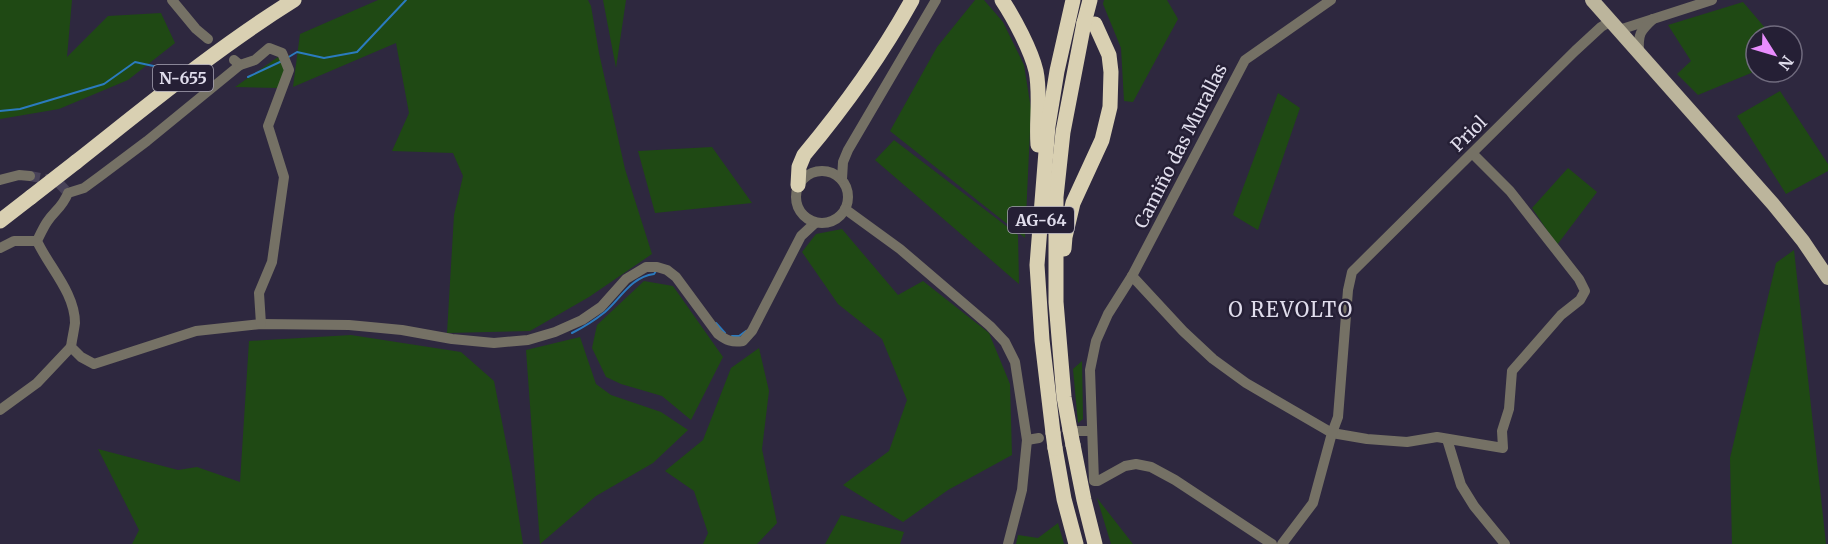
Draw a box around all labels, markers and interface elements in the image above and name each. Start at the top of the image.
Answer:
north arrow [1744,24,1804,84]
text: N [1774,52,1798,74]
street label: Camiño das Murallas [1129,59,1232,232]
road number: N-655 [153,65,213,91]
street label: Priol [1446,111,1492,156]
road number: AG-64 [1008,207,1074,233]
district label: O REVOLTO [1228,297,1354,322]

